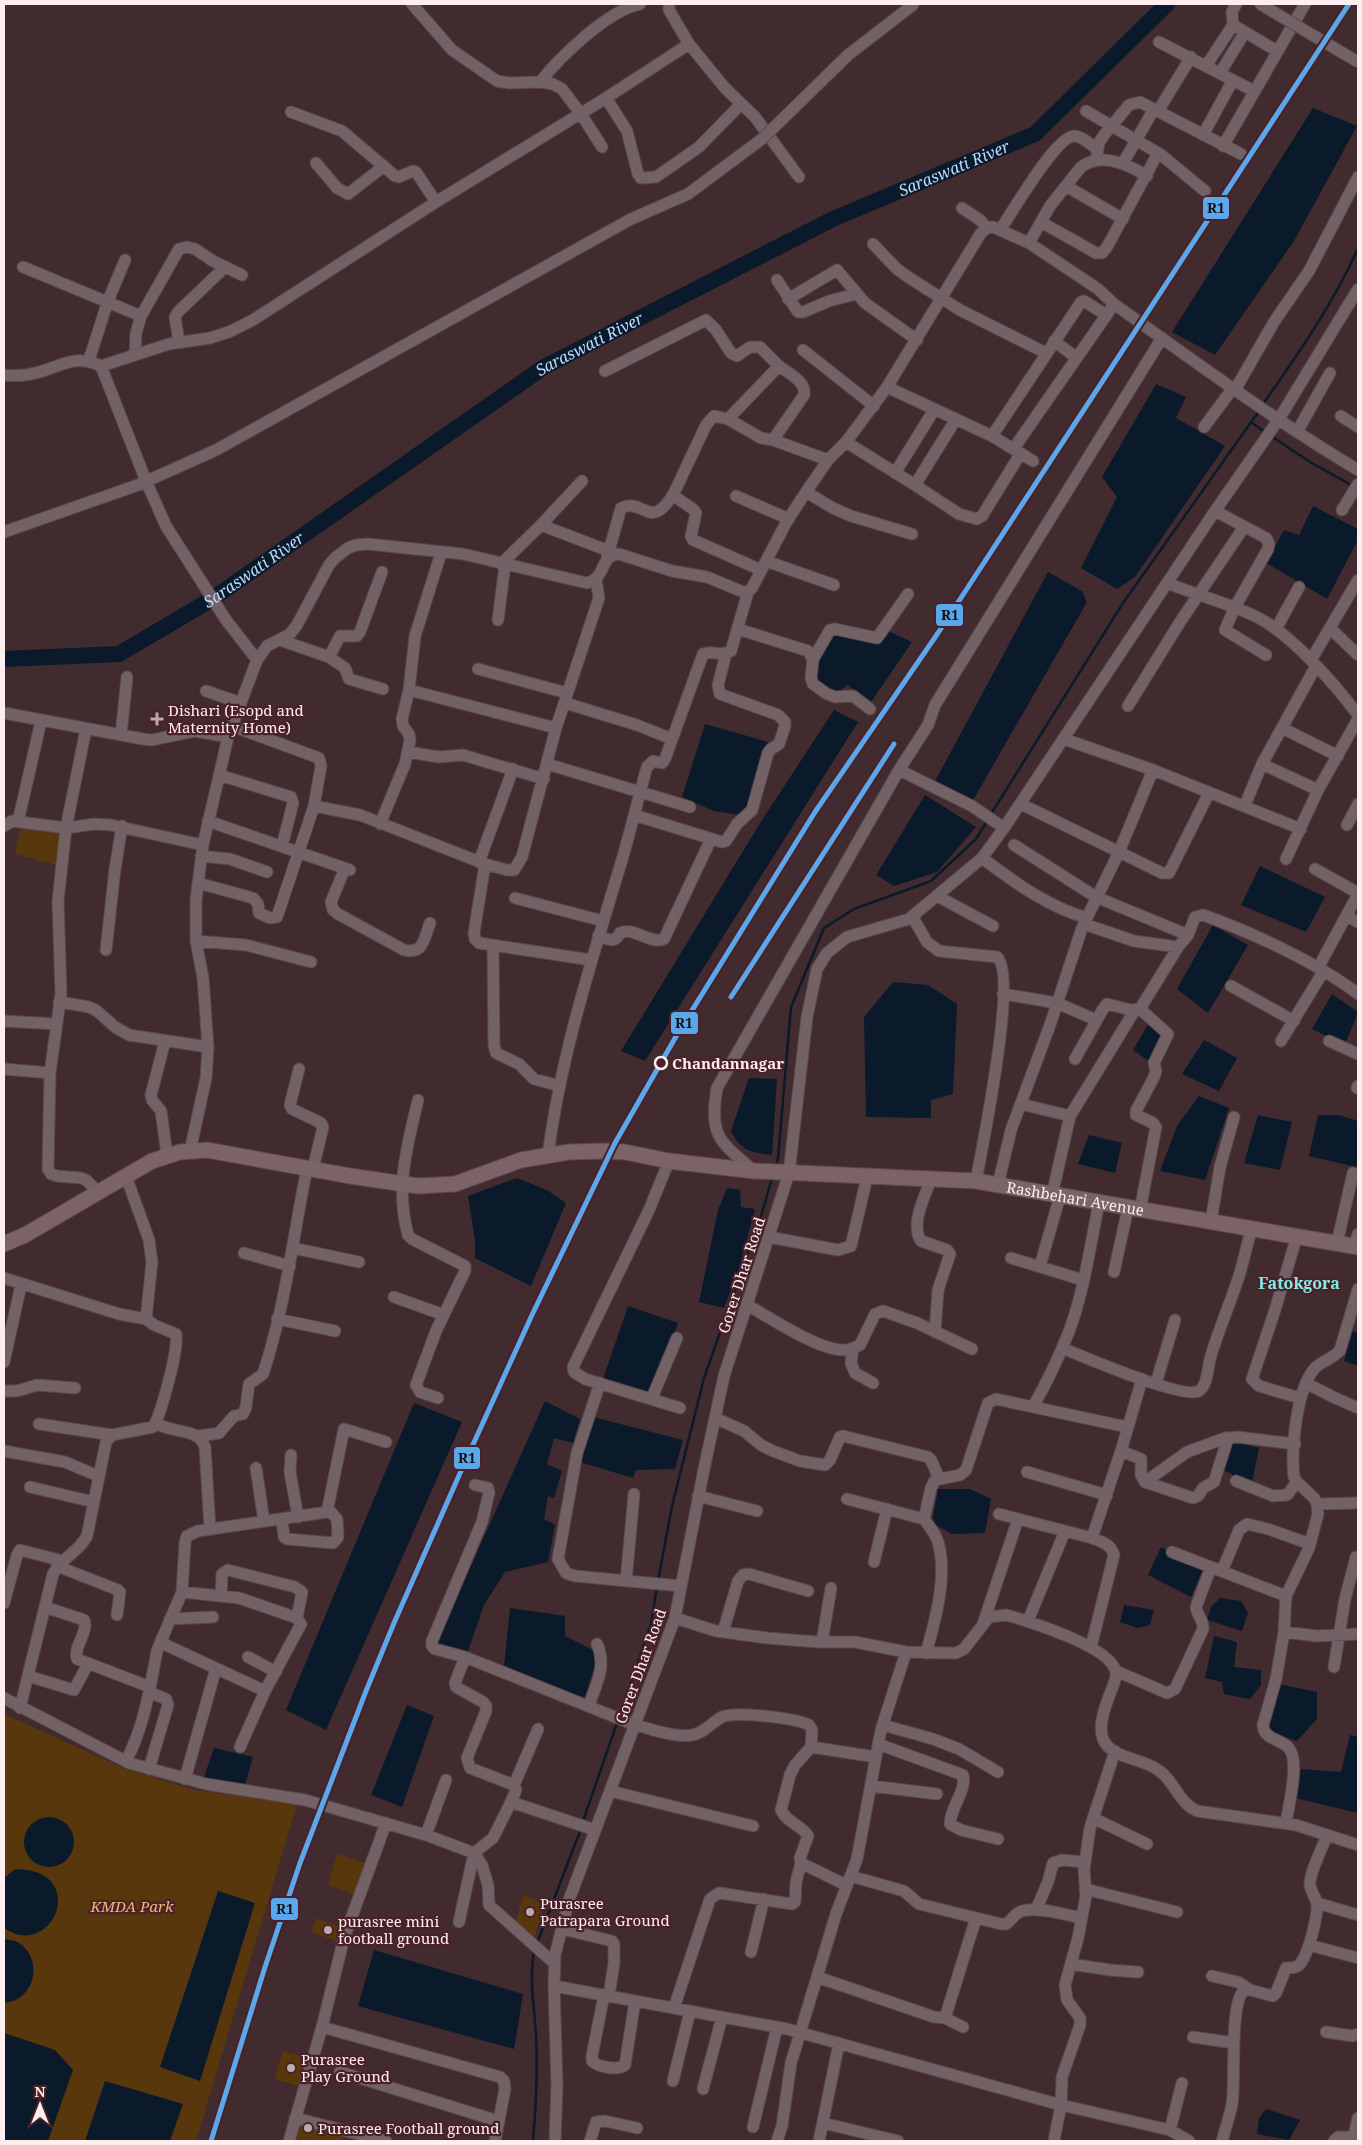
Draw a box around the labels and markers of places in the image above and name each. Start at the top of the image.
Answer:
place label: Dishari (Esopd and Maternity Home) [168,700,304,737]
marker: Dishari (Esopd and Maternity Home) [150,712,164,726]
place label: Chandannagar [672,1053,784,1073]
marker: Chandannagar [654,1056,668,1070]
place label: Purasree Patrapara Ground [540,1893,670,1930]
marker: Purasree Patrapara Ground [524,1906,536,1918]
place label: purasree mini football ground [338,1911,449,1948]
marker: purasree mini football ground [322,1924,334,1936]
place label: Purasree Play Ground [301,2049,390,2086]
marker: Purasree Play Ground [285,2062,297,2074]
place label: Purasree Football ground [318,2118,499,2138]
marker: Purasree Football ground [302,2122,314,2134]

